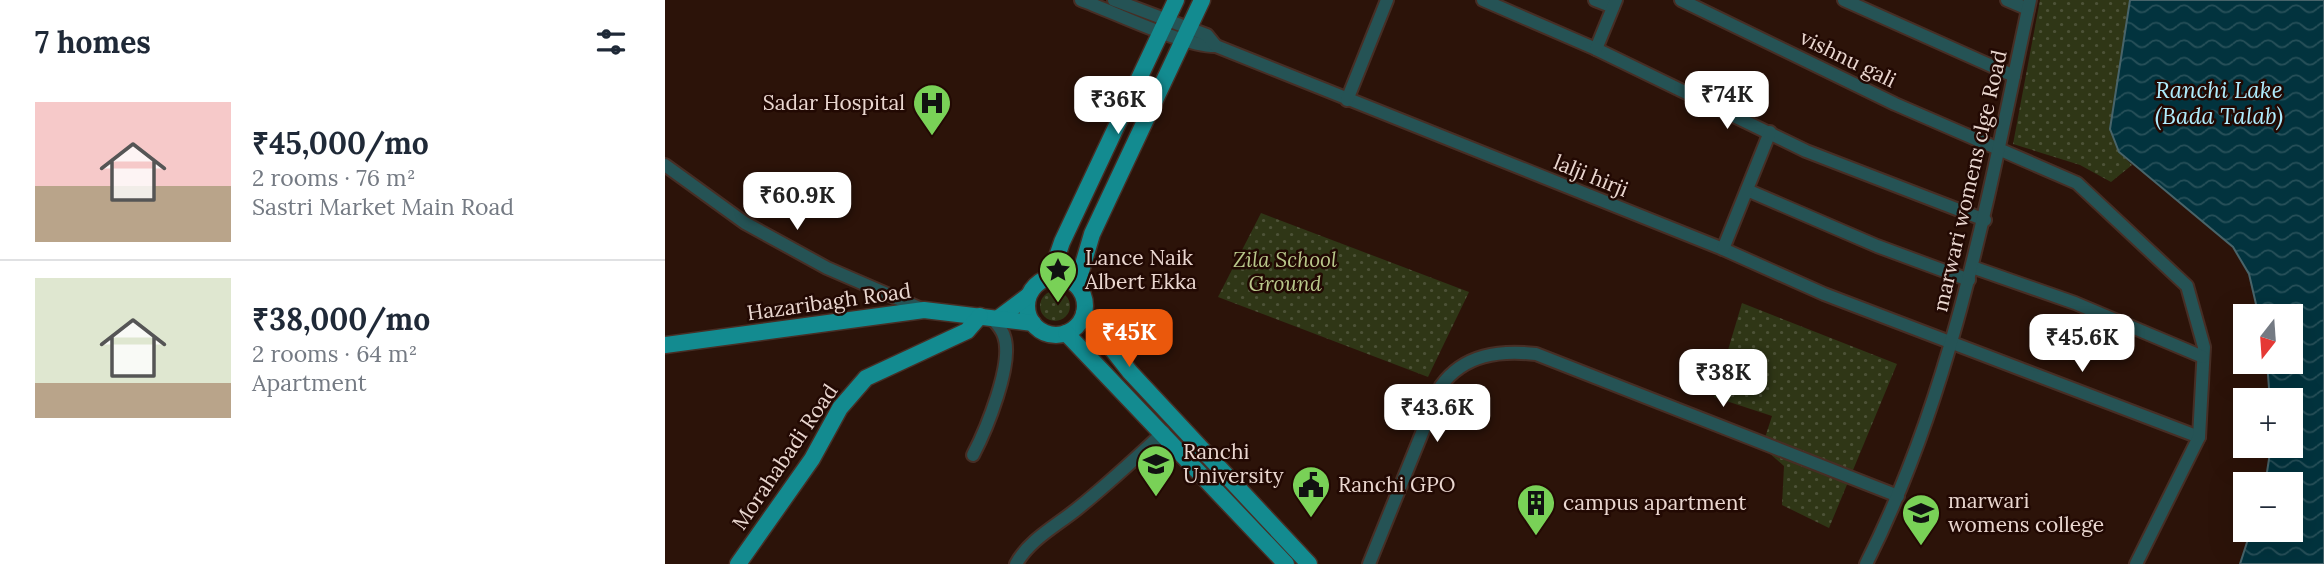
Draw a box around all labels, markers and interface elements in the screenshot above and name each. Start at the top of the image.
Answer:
text: 7 homes [35,23,151,61]
icon: filters [592,23,630,61]
street label: vishnu gali [1796,24,1901,93]
street label: marwari womens clge Road [1926,47,2013,314]
pin: ₹74K [1686,72,1768,131]
water label: Ranchi Lake (Bada Talab) [2155,75,2283,131]
pin: ₹36K [1077,76,1159,136]
text: ₹74K [1701,79,1753,108]
hospital icon: Sadar Hospital [911,82,953,137]
text: ₹36K [1090,84,1146,113]
place label: Sadar Hospital [763,89,905,116]
text: ₹45,000/mo [252,124,429,162]
icon: home [91,130,175,214]
street label: lalji hirji [1550,148,1633,203]
text: 2 rooms · 76 m² [252,163,416,192]
pin: ₹60.9K [740,173,854,232]
text: ₹60.9K [759,180,835,209]
text: Sastri Market Main Road [252,192,514,221]
place label: Lance Naik Albert Ekka [1084,244,1197,295]
park label: Zila School Ground [1233,246,1337,297]
place icon: Lance Naik Albert Ekka [1037,249,1079,304]
street label: Hazaribagh Road [745,277,913,326]
text: ₹38,000/mo [252,300,430,338]
north arrow [2233,304,2303,374]
map controls [2233,304,2303,542]
icon: home [91,306,175,390]
pin: ₹45K [1088,310,1170,369]
pin: ₹45.6K [2025,314,2139,374]
text: ₹45K [1102,317,1156,346]
text: ₹45.6K [2045,322,2119,351]
text: 2 rooms · 64 m² [252,339,417,368]
pin: ₹38K [1682,350,1764,409]
text: ₹38K [1695,357,1751,386]
text: Apartment [252,368,367,397]
street label: Morahabadi Road [726,379,843,535]
pin: ₹43.6K [1380,384,1494,444]
button: + [2233,388,2303,458]
text: ₹43.6K [1400,392,1474,421]
place label: Ranchi University [1183,438,1284,489]
school or university icon: Ranchi University [1135,443,1177,498]
public building icon: Ranchi GPO [1290,464,1332,519]
place label: Ranchi GPO [1338,471,1455,498]
button: − [2233,472,2303,542]
building icon: campus apartment [1515,482,1557,537]
place label: marwari womens college [1948,487,2104,538]
place label: campus apartment [1563,489,1747,516]
school or university icon: marwari womens college [1900,492,1942,547]

